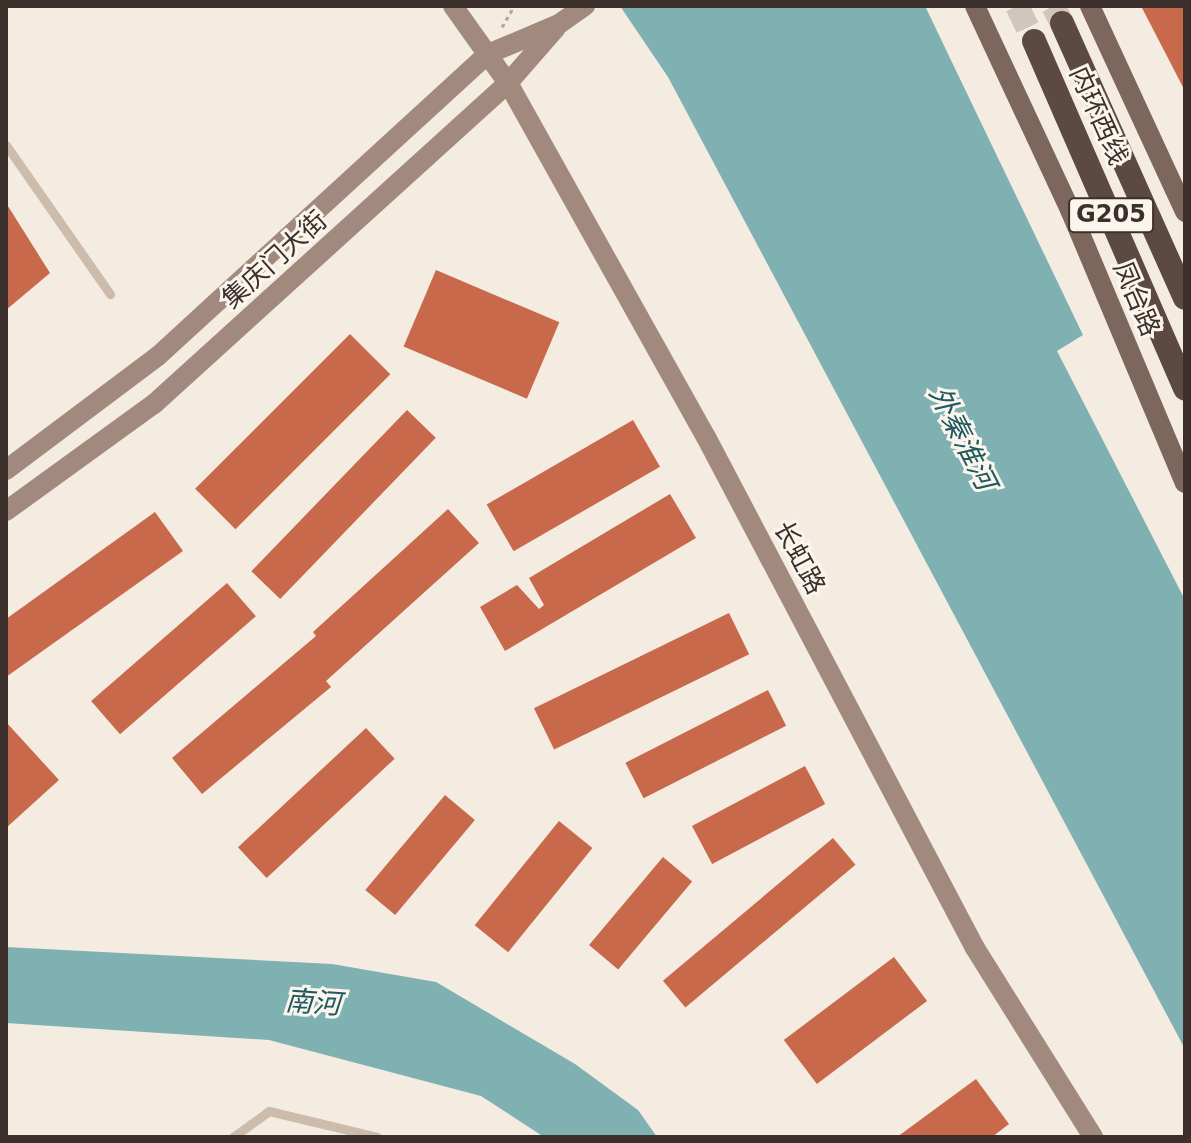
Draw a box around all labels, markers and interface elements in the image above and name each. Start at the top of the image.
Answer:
street label: 内环西线 [1063,62,1133,170]
road number: G205 [1067,195,1155,235]
street label: 集庆门大街 [216,205,334,315]
street label: 凤台路 [1106,257,1166,341]
water label: 外秦淮河 [922,380,1002,496]
street label: 长虹路 [767,516,831,600]
water label: 南河 [284,984,342,1022]

